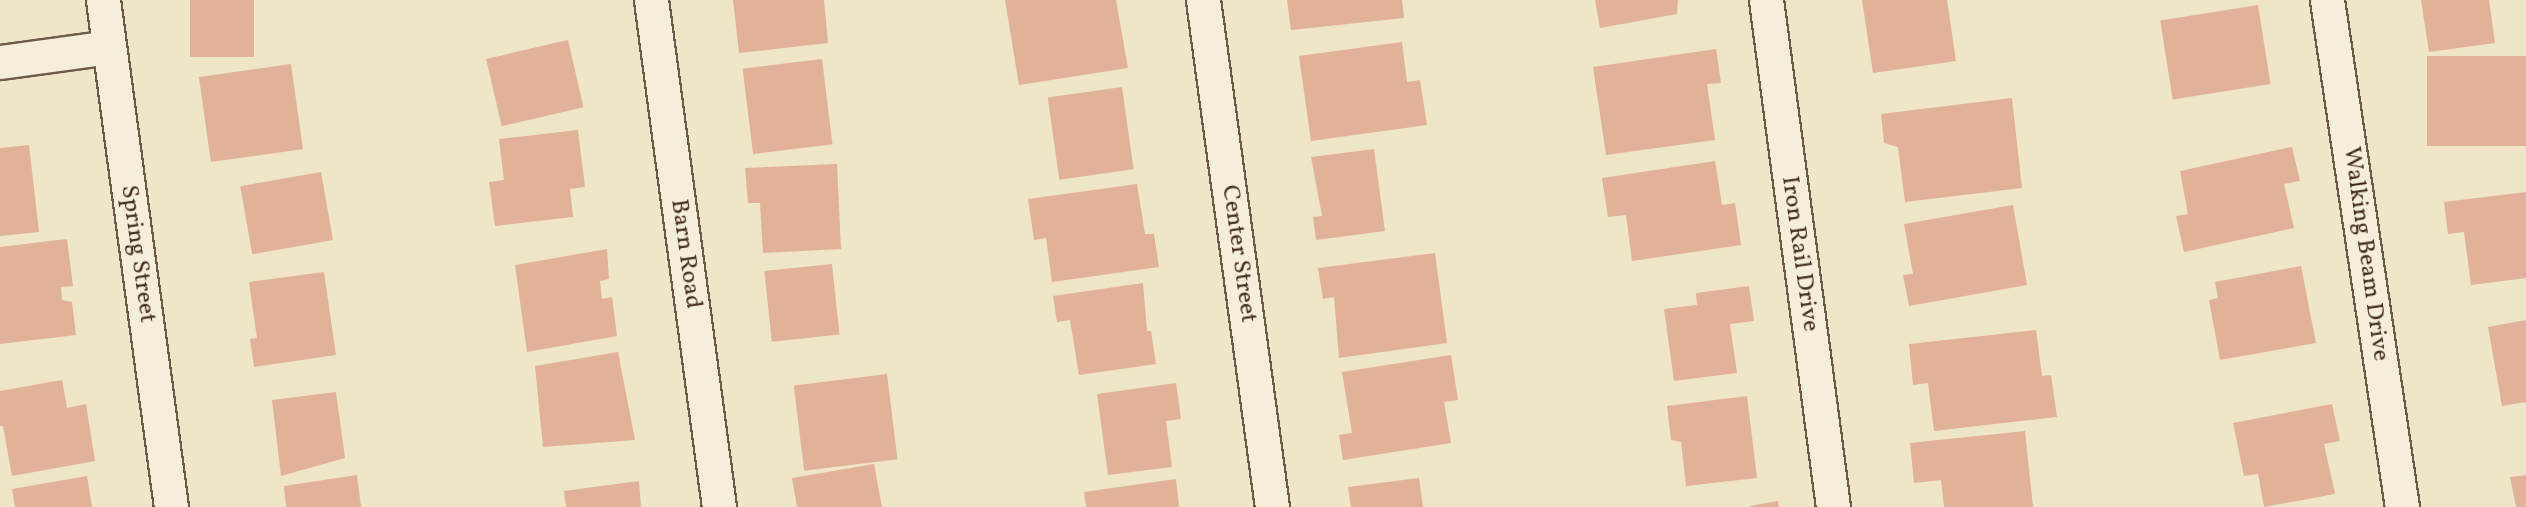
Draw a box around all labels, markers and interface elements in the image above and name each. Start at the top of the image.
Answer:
street label: Walking Beam Drive [2336,145,2394,363]
street label: Iron Rail Drive [1774,174,1824,334]
street label: Spring Street [113,183,161,325]
street label: Center Street [1214,183,1262,325]
street label: Barn Road [663,197,707,311]

